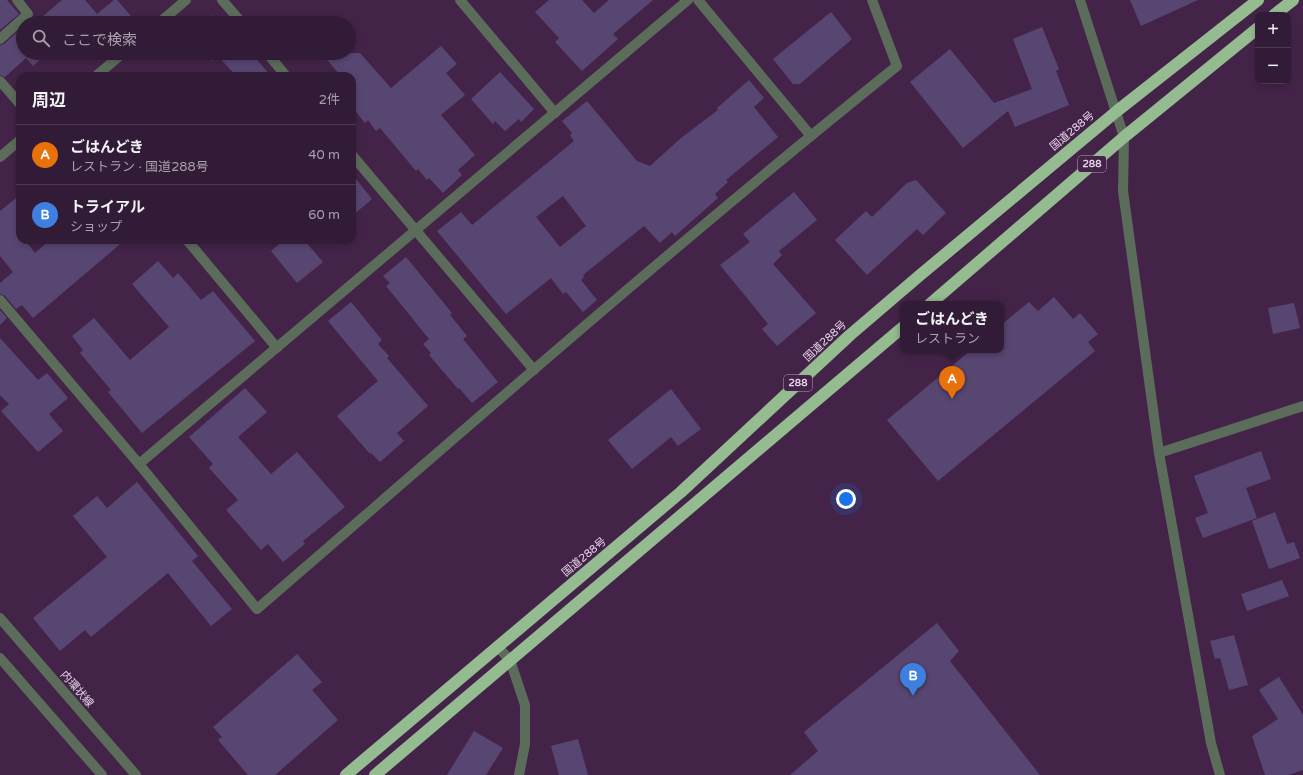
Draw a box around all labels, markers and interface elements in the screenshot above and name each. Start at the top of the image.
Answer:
map controls [1255,12,1291,84]
button: + [1255,12,1291,48]
search box [16,16,356,60]
icon: search [30,27,52,49]
text: ここで検索 [62,31,137,49]
button: − [1255,48,1291,84]
text: 周辺 [32,90,66,111]
text: 2件 [319,92,340,108]
street label: 国道288号 [1047,109,1097,153]
text: ごはんどき [70,138,144,156]
text: A [40,147,50,163]
text: 40 m [308,147,340,163]
road number: 288 [1078,156,1106,172]
text: レストラン · 国道288号 [70,159,209,175]
text: トライアル [70,198,145,216]
text: B [40,207,50,223]
text: 60 m [308,207,340,223]
text: ショップ [70,219,122,235]
popup [900,301,1004,353]
text: ごはんどき [915,310,989,328]
street label: 国道288号 [801,318,849,364]
text: レストラン [915,331,980,347]
pin: A [939,366,965,399]
road number: 288 [784,375,812,391]
your location [836,489,856,509]
street label: 国道288号 [559,535,609,579]
pin: B [900,663,926,696]
street label: 内環状線 [58,668,96,710]

